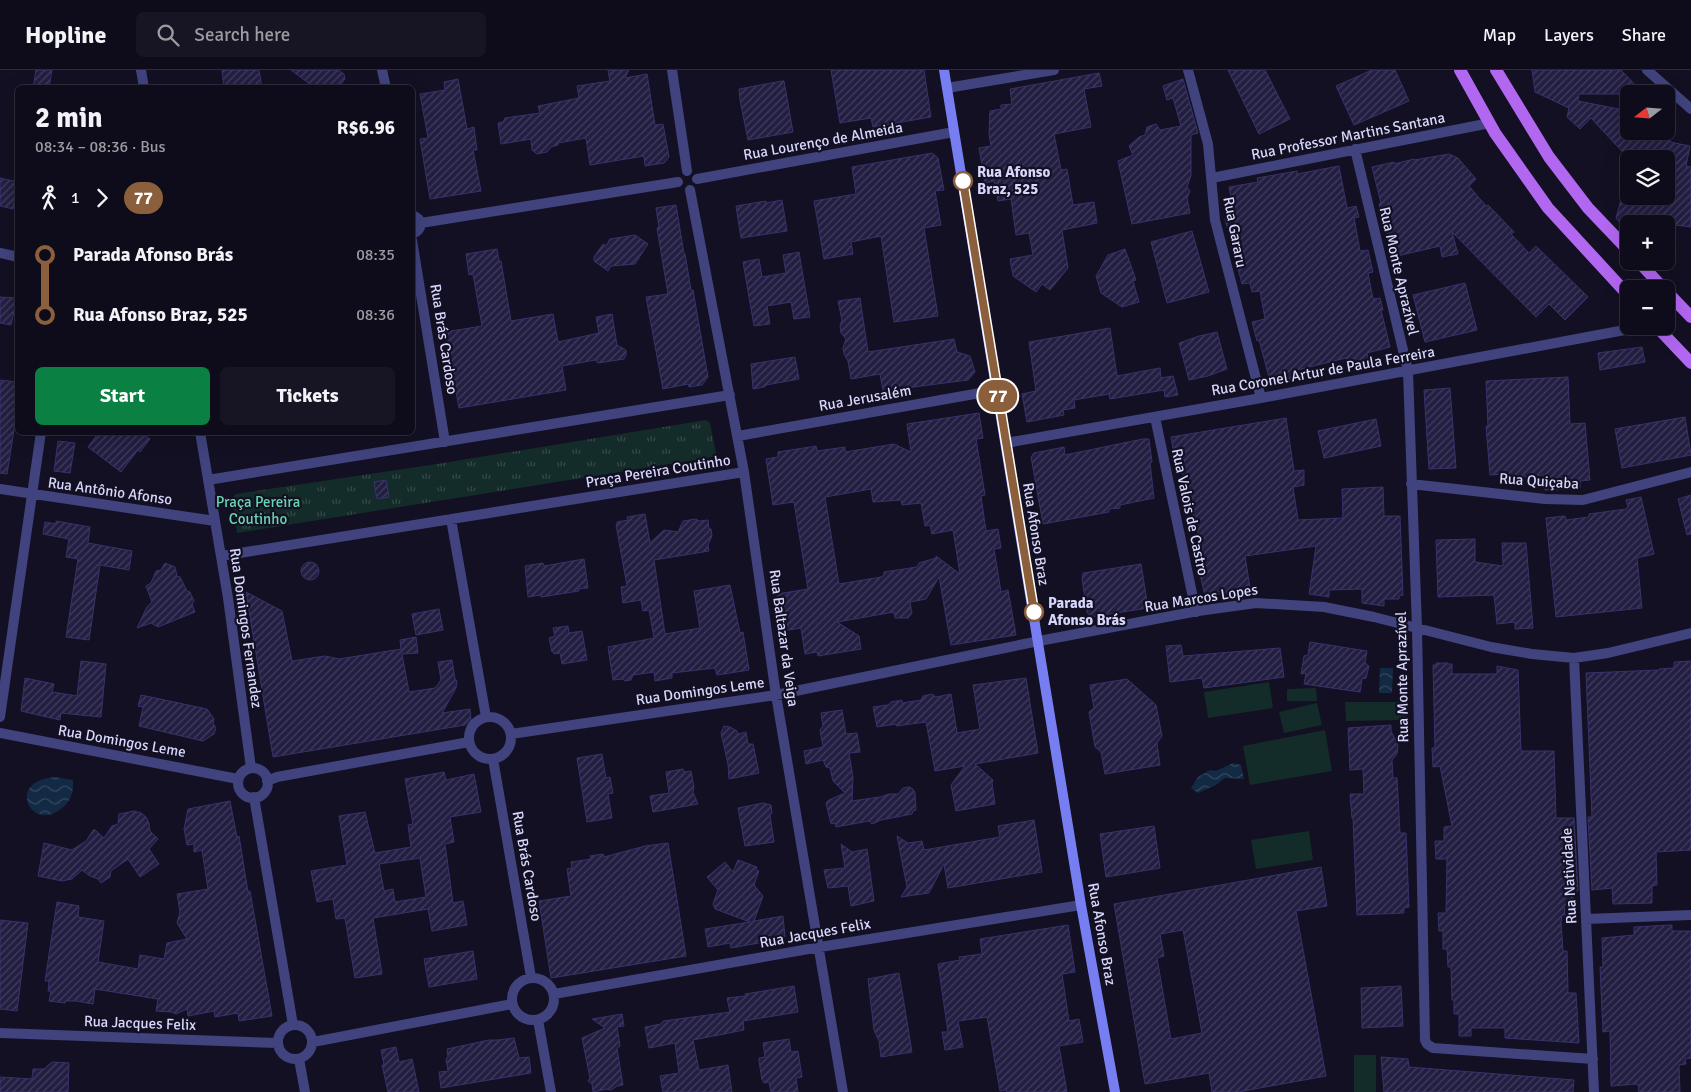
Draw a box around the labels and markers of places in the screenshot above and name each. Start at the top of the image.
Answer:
place label: Rua Afonso Braz, 525 [977,163,1051,198]
marker: Rua Afonso Braz, 525 [953,171,973,191]
place label: Parada Afonso Brás [1048,594,1126,629]
marker: Parada Afonso Brás [1024,602,1044,622]

